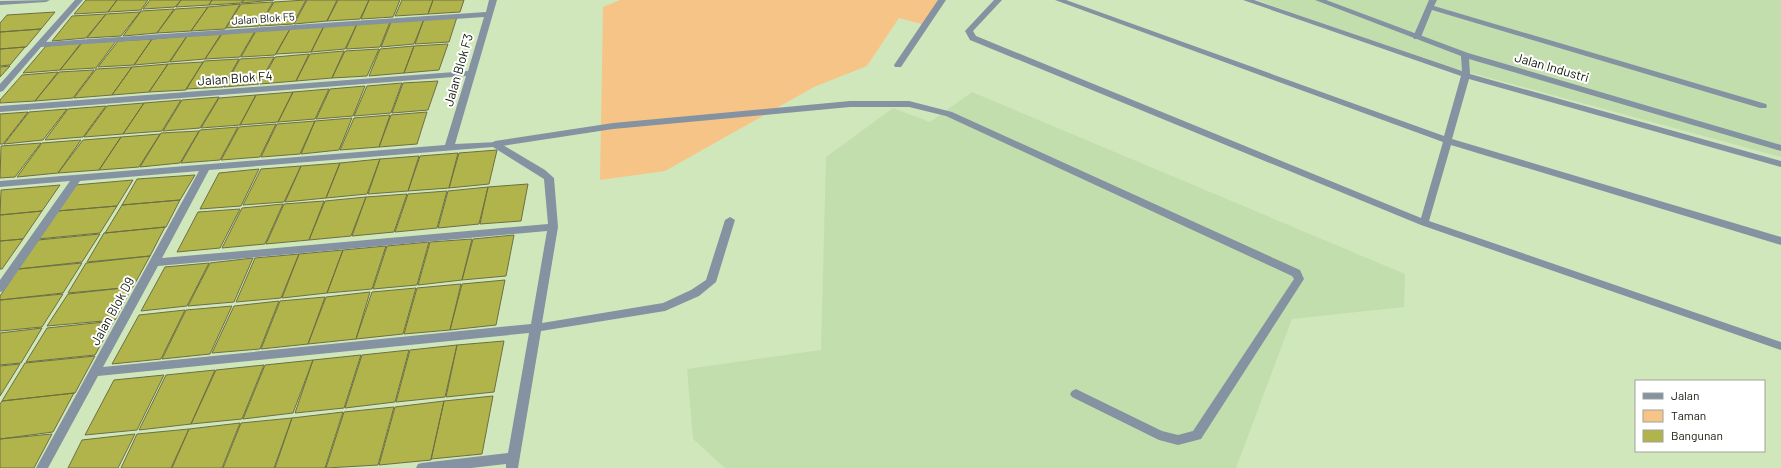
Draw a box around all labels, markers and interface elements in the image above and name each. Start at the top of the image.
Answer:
street label: Jalan Blok F5 [231,9,295,27]
street label: Jalan Blok F3 [440,32,476,108]
street label: Jalan Industri [1513,49,1591,85]
street label: Jalan Blok F4 [197,67,273,89]
street label: Jalan Blok D9 [87,274,137,348]
legend [1635,380,1765,452]
text: Jalan [1671,388,1699,402]
text: Taman [1671,408,1706,422]
text: Bangunan [1671,428,1723,442]

